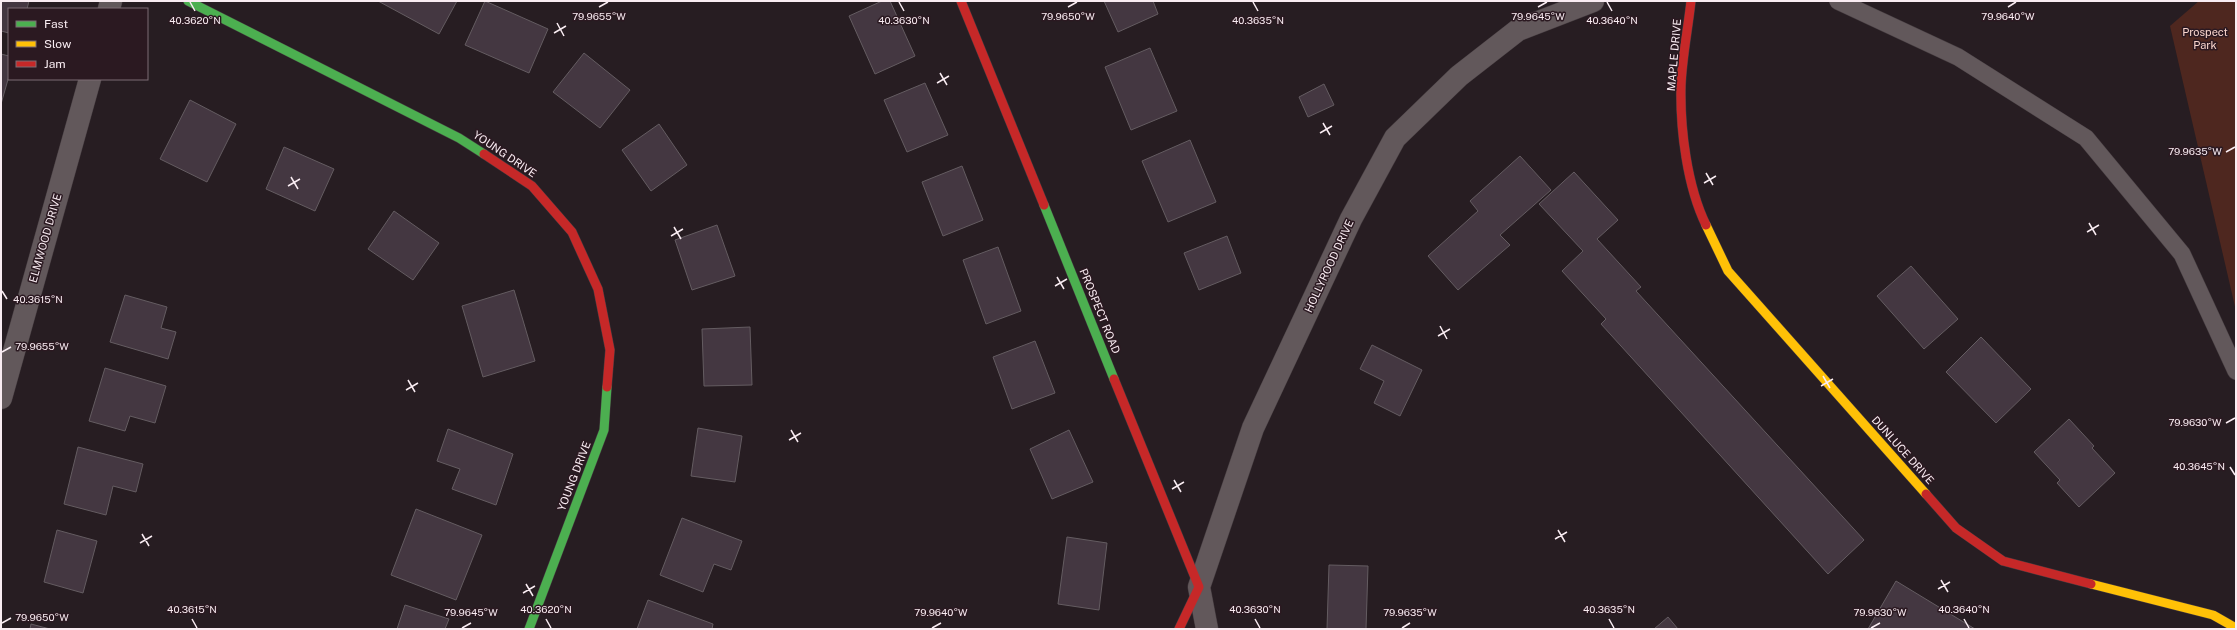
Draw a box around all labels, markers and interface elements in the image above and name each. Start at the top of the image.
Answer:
legend [8,8,148,80]
text: 79.9655°W [572,10,626,22]
text: 79.9650°W [1041,10,1095,22]
text: 79.9645°W [1511,10,1565,22]
text: 79.9640°W [1981,10,2035,22]
text: 40.3620°N [169,14,221,26]
text: 40.3630°N [878,14,930,26]
text: 40.3635°N [1232,14,1284,26]
text: 40.3640°N [1586,14,1638,26]
text: Fast [44,17,69,31]
street label: MAPLE DRIVE [1665,18,1683,92]
park label: Prospect Park [2182,26,2228,51]
text: Slow [44,37,72,51]
text: Jam [44,57,66,71]
street label: YOUNG DRIVE [471,128,539,180]
text: 79.9635°W [2168,145,2222,157]
street label: ELMWOOD DRIVE [27,192,64,284]
street label: HOLLYROOD DRIVE [1302,218,1356,314]
street label: PROSPECT ROAD [1077,267,1123,356]
text: 40.3615°N [13,293,63,305]
text: 79.9655°W [15,340,69,352]
street label: DUNLUCE DRIVE [1869,414,1937,486]
text: 79.9630°W [2168,416,2222,428]
street label: YOUNG DRIVE [555,439,593,512]
text: 40.3645°N [2173,460,2225,472]
text: 40.3615°N [167,603,217,615]
text: 40.3620°N [520,603,572,615]
text: 40.3630°N [1229,603,1281,615]
text: 40.3635°N [1583,603,1635,615]
text: 40.3640°N [1938,603,1990,615]
text: 79.9645°W [444,606,498,618]
text: 79.9640°W [914,606,968,618]
text: 79.9635°W [1383,606,1437,618]
text: 79.9630°W [1853,606,1907,618]
text: 79.9650°W [15,611,69,623]

